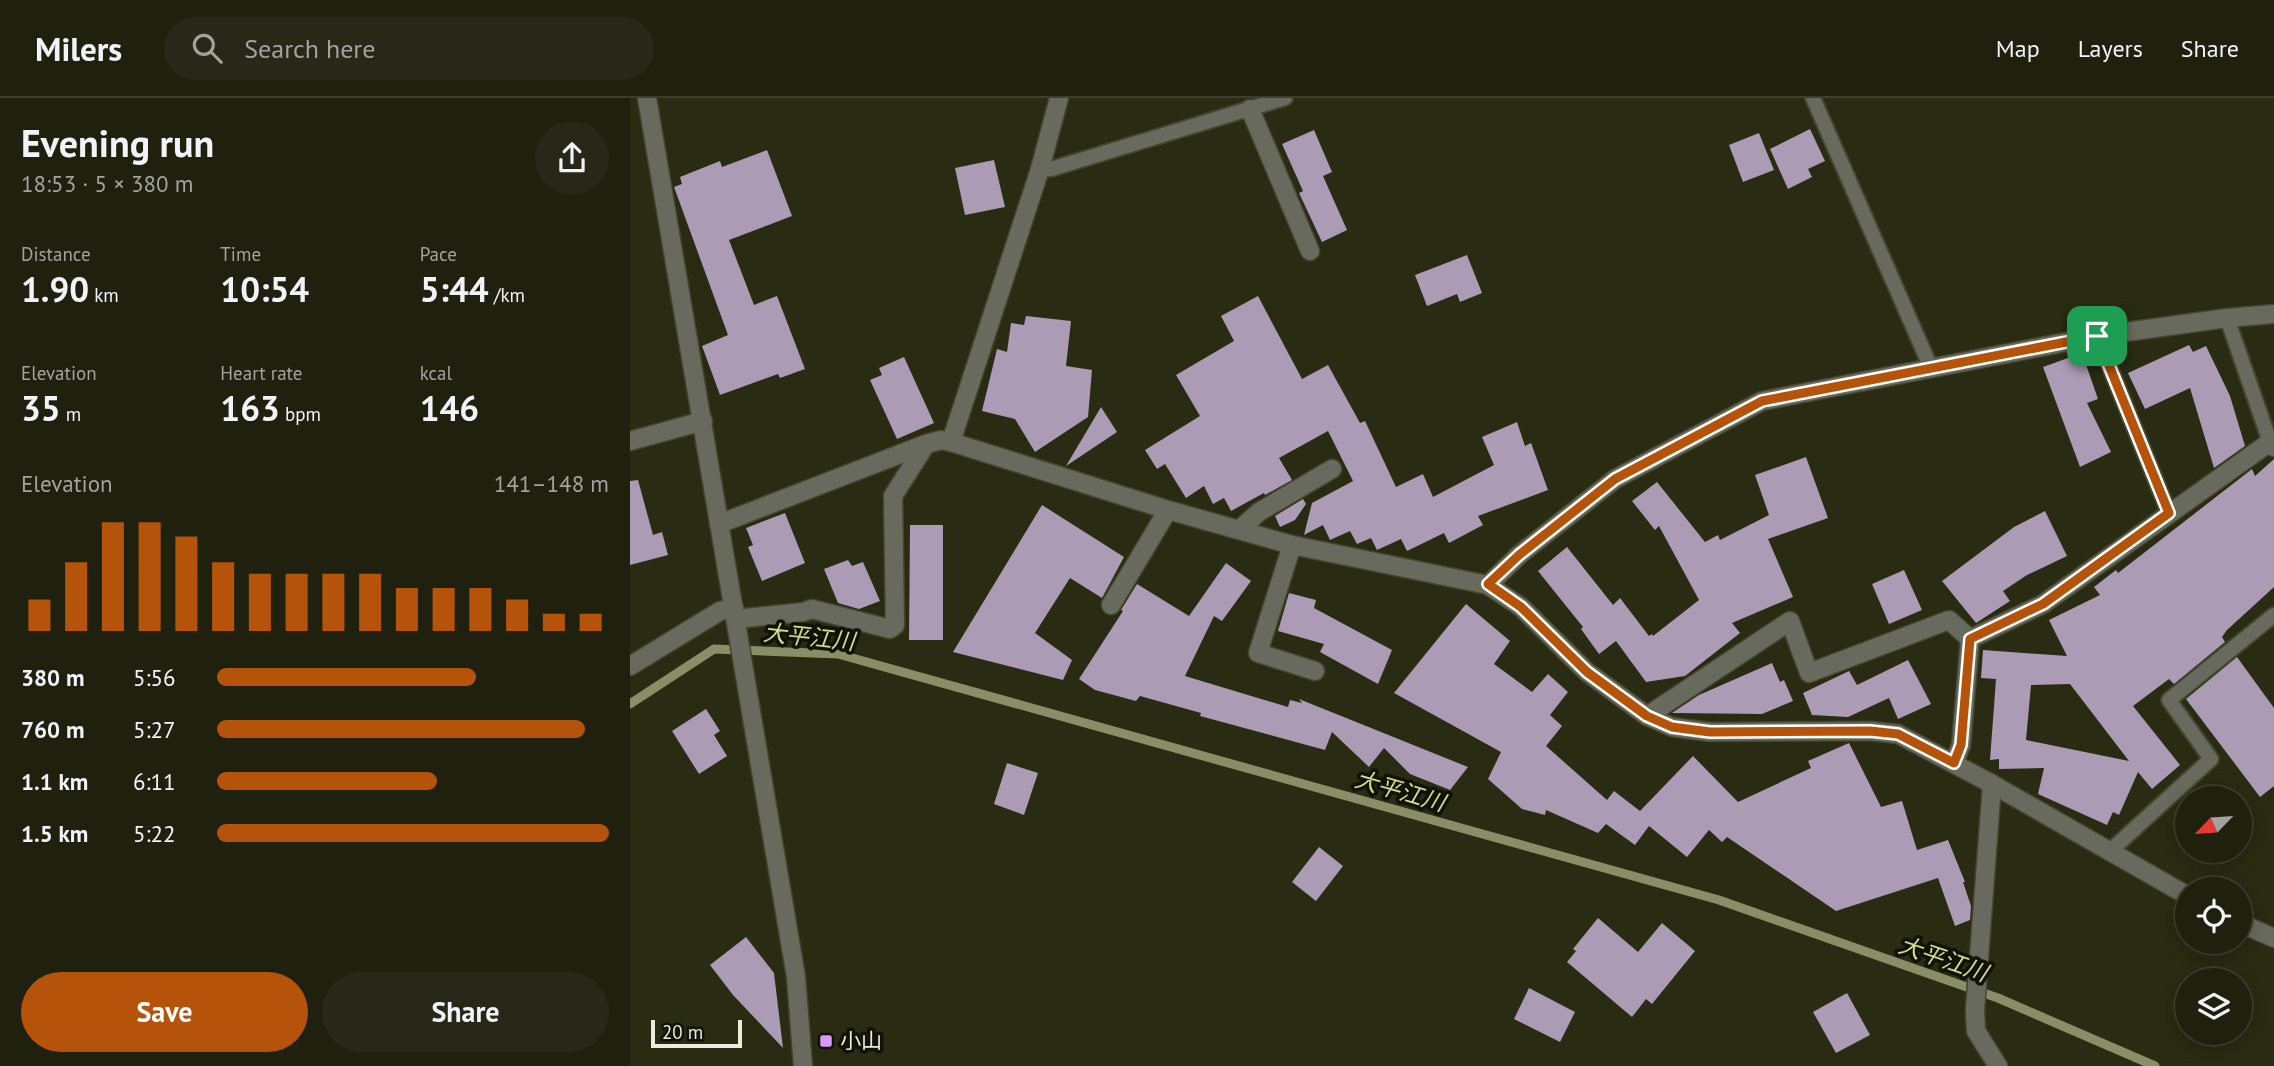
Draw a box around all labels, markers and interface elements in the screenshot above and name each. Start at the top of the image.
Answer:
search box [164,17,654,80]
text: Milers [35,27,122,70]
icon: search [188,29,226,67]
text: Search here [244,32,375,65]
text: Map [1996,33,2040,64]
text: Layers [2078,33,2143,64]
text: Share [2181,33,2239,64]
text: Evening run [21,118,214,167]
button: share [535,121,609,195]
text: 18:53 · 5 × 380 m [21,169,193,198]
text: Distance [21,242,91,266]
text: Time [220,242,261,266]
text: Pace [420,242,457,266]
text: 1.90 [21,266,89,312]
text: 10:54 [220,266,309,312]
text: 5:44 [420,266,489,312]
text: km [89,283,119,307]
text: /km [489,283,525,307]
pin [2067,306,2127,366]
icon: arrive [2078,317,2116,355]
text: Elevation [21,361,97,385]
text: Heart rate [220,361,302,385]
text: kcal [420,361,452,385]
text: 35 [21,385,61,431]
text: 163 [220,385,280,431]
text: 146 [420,385,479,431]
text: m [61,402,81,426]
text: bpm [280,402,321,426]
text: Elevation [21,469,113,498]
text: 141–148 m [494,469,609,498]
water label: 大平江川 [762,617,859,656]
text: 380 m [21,663,84,692]
text: 5:56 [133,663,176,692]
text: 760 m [21,715,84,744]
text: 5:27 [133,715,176,744]
water label: 大平江川 [1352,764,1451,818]
text: 1.1 km [21,767,88,796]
text: 6:11 [133,767,176,796]
north arrow [2175,786,2252,863]
map controls [2175,786,2252,1045]
text: 1.5 km [21,819,88,848]
text: 5:22 [133,819,176,848]
button: locate [2175,877,2252,954]
water label: 大平江川 [1895,930,1994,988]
button: layers [2175,968,2252,1045]
button: Save [21,972,308,1052]
button: Share [322,972,609,1052]
scale bar [651,1017,742,1049]
text: 20 m [662,1020,703,1044]
place label: 小山 [840,1027,882,1054]
marker: 小山 [818,1033,834,1049]

